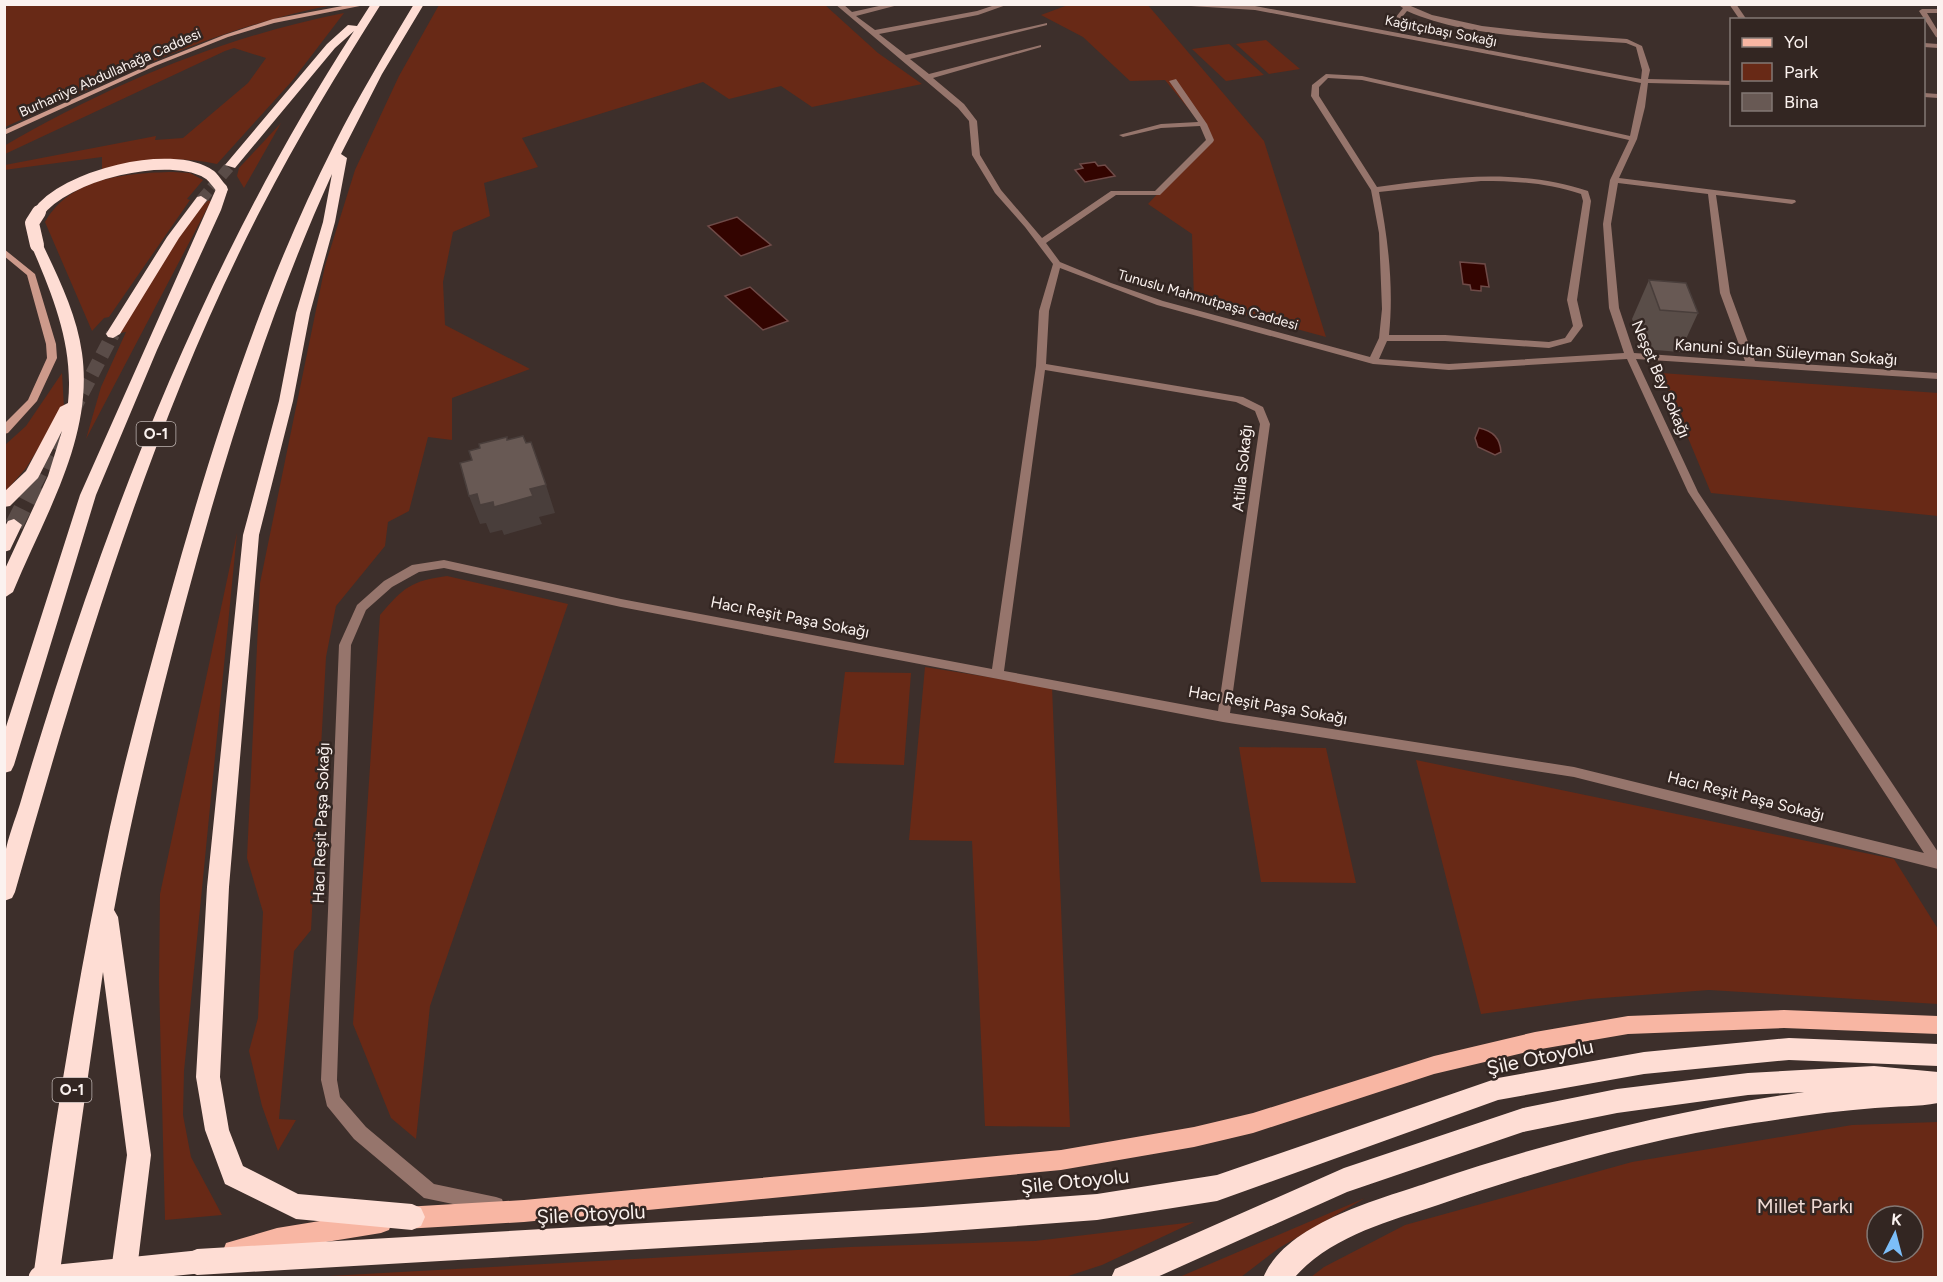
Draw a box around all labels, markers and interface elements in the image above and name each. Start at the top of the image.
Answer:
street label: Kağıtçıbaşı Sokağı [1384,12,1498,50]
legend [1730,18,1925,126]
street label: Burhaniye Abdullahağa Caddesi [16,25,204,121]
text: Yol [1784,31,1808,53]
text: Park [1784,61,1819,83]
text: Bina [1784,91,1818,113]
street label: Tunuslu Mahmutpaşa Caddesi [1116,266,1300,334]
street label: Neşet Bey Sokağı [1628,317,1694,441]
street label: Kanuni Sultan Süleyman Sokağı [1674,335,1898,369]
road number: O-1 [136,422,176,446]
street label: Atilla Sokağı [1228,423,1256,513]
street label: Hacı Reşit Paşa Sokağı [709,592,871,642]
street label: Hacı Reşit Paşa Sokağı [1187,682,1349,728]
street label: Hacı Reşit Paşa Sokağı [309,742,333,904]
street label: Hacı Reşit Paşa Sokağı [1665,767,1827,825]
street label: Şile Otoyolu [1484,1034,1596,1080]
road number: O-1 [52,1078,92,1102]
street label: Şile Otoyolu [1020,1163,1130,1199]
park label: Millet Parkı [1757,1194,1853,1218]
street label: Şile Otoyolu [536,1199,646,1229]
north arrow [1865,1204,1925,1264]
text: K [1890,1210,1903,1230]

